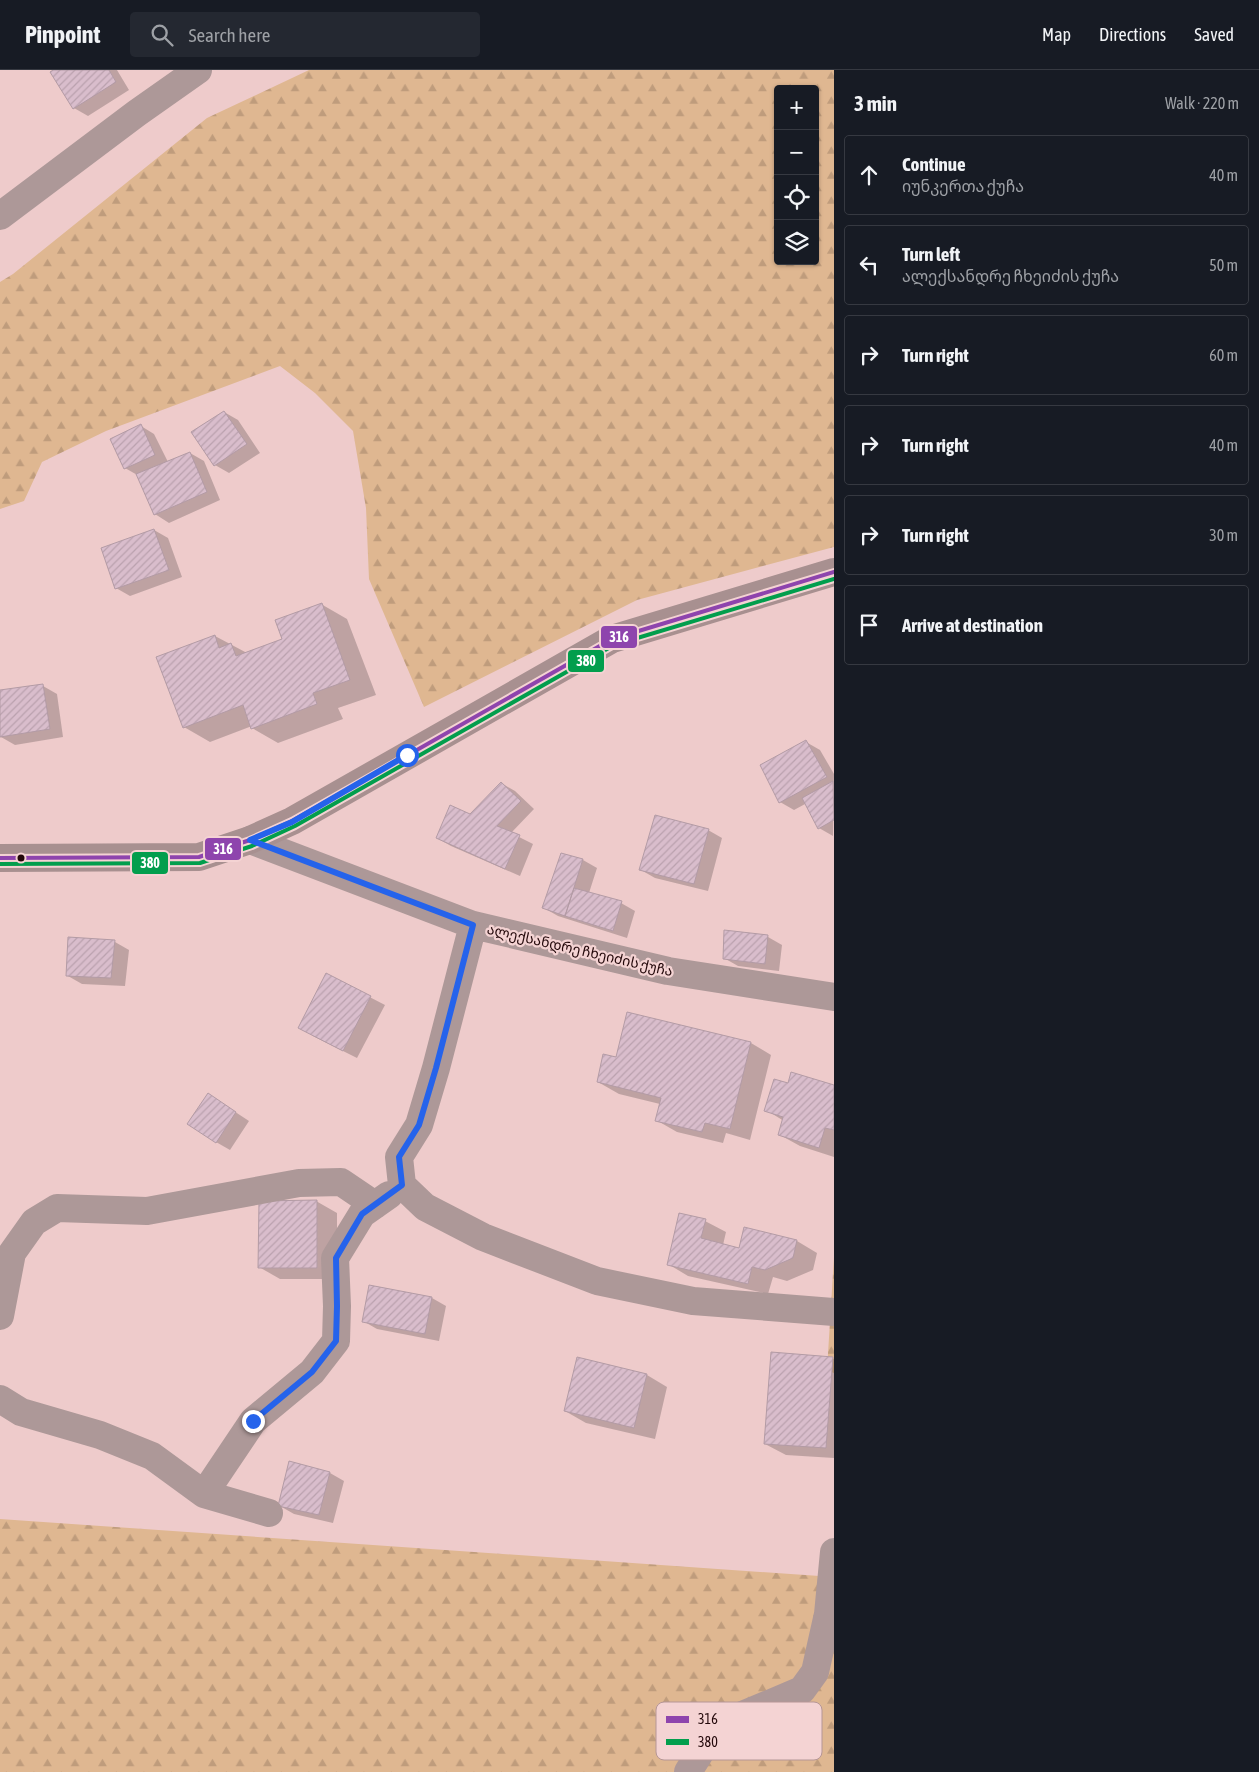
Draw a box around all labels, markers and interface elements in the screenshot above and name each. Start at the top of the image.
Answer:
search box [130,12,480,57]
text: Pinpoint [25,21,100,48]
icon: search [148,21,176,49]
text: Search here [188,24,270,46]
text: Map [1042,24,1071,45]
text: Directions [1099,24,1166,45]
text: Saved [1194,24,1234,45]
map controls [774,85,819,265]
button: + [774,85,819,130]
text: 3 min [854,91,897,115]
text: Walk · 220 m [1165,94,1239,112]
button: − [774,130,819,175]
text: Continue [902,153,966,175]
icon: ahead [855,161,883,189]
text: 40 m [1209,166,1238,184]
button: locate [774,175,819,220]
text: იუნკერთა ქუჩა [902,177,1024,195]
button: layers [774,220,819,265]
text: Turn left [902,243,960,265]
icon: left [855,251,883,279]
text: 50 m [1209,256,1238,274]
text: ალექსანდრე ჩხეიძის ქუჩა [902,267,1119,285]
icon: right [855,341,883,369]
text: Turn right [902,344,969,366]
text: 60 m [1209,346,1238,364]
icon: right [855,431,883,459]
text: Turn right [902,434,969,456]
text: 40 m [1209,436,1238,454]
icon: right [855,521,883,549]
text: Turn right [902,524,969,546]
text: 30 m [1209,526,1238,544]
icon: arrive [855,611,883,639]
text: Arrive at destination [902,614,1043,636]
line badge: 316 [600,625,638,649]
text: 316 [609,629,629,645]
line badge: 380 [567,649,605,673]
text: 380 [576,653,596,669]
route start [396,744,419,767]
line badge: 316 [204,837,242,861]
text: 316 [213,841,233,857]
line badge: 380 [131,851,169,875]
unlabelled marker [16,853,26,863]
text: 380 [140,855,160,871]
street label: ალექსანდრე ჩხეიძის ქუჩა [485,921,674,980]
route end [242,1410,265,1433]
legend [656,1702,822,1760]
text: 316 [698,1711,718,1727]
text: 380 [698,1734,718,1750]

